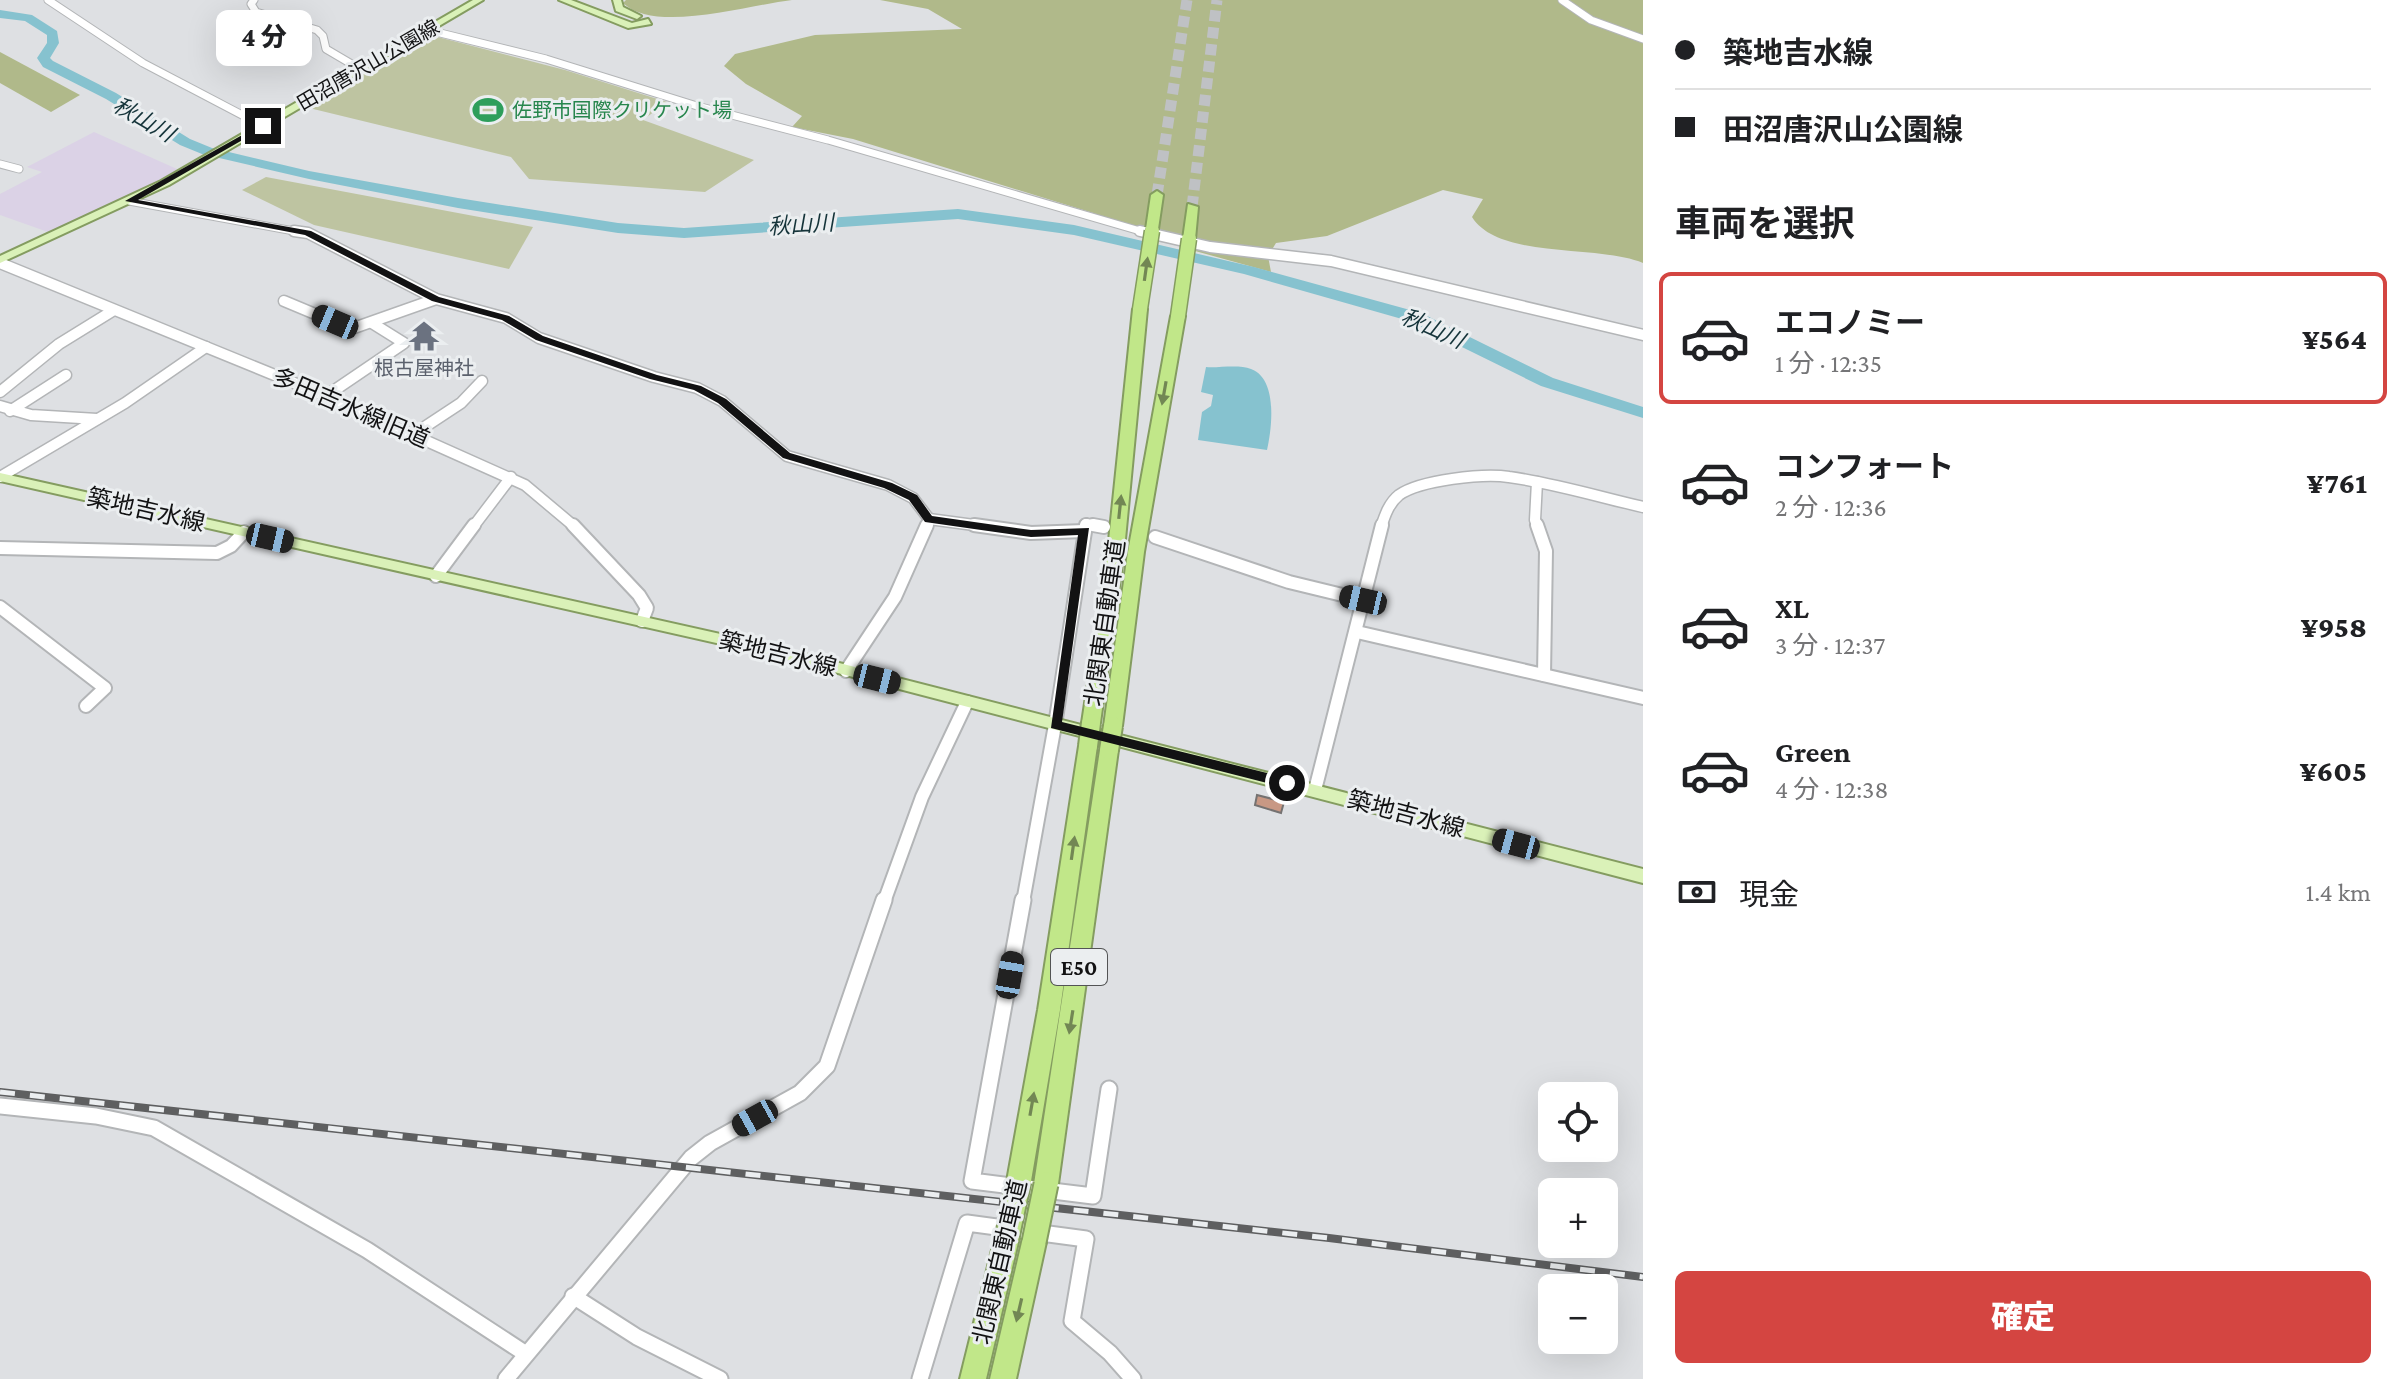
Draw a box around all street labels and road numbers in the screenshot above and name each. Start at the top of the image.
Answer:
street label: 田沼唐沢山公園線 [293,15,443,115]
street label: 多田吉水線旧道 [269,362,434,453]
street label: 築地吉水線 [85,483,208,536]
street label: 北関東自動車道 [1079,538,1130,708]
street label: 築地吉水線 [717,626,840,681]
street label: 築地吉水線 [1345,785,1468,842]
road number: E50 [1051,949,1107,985]
street label: 北関東自動車道 [967,1177,1032,1347]

